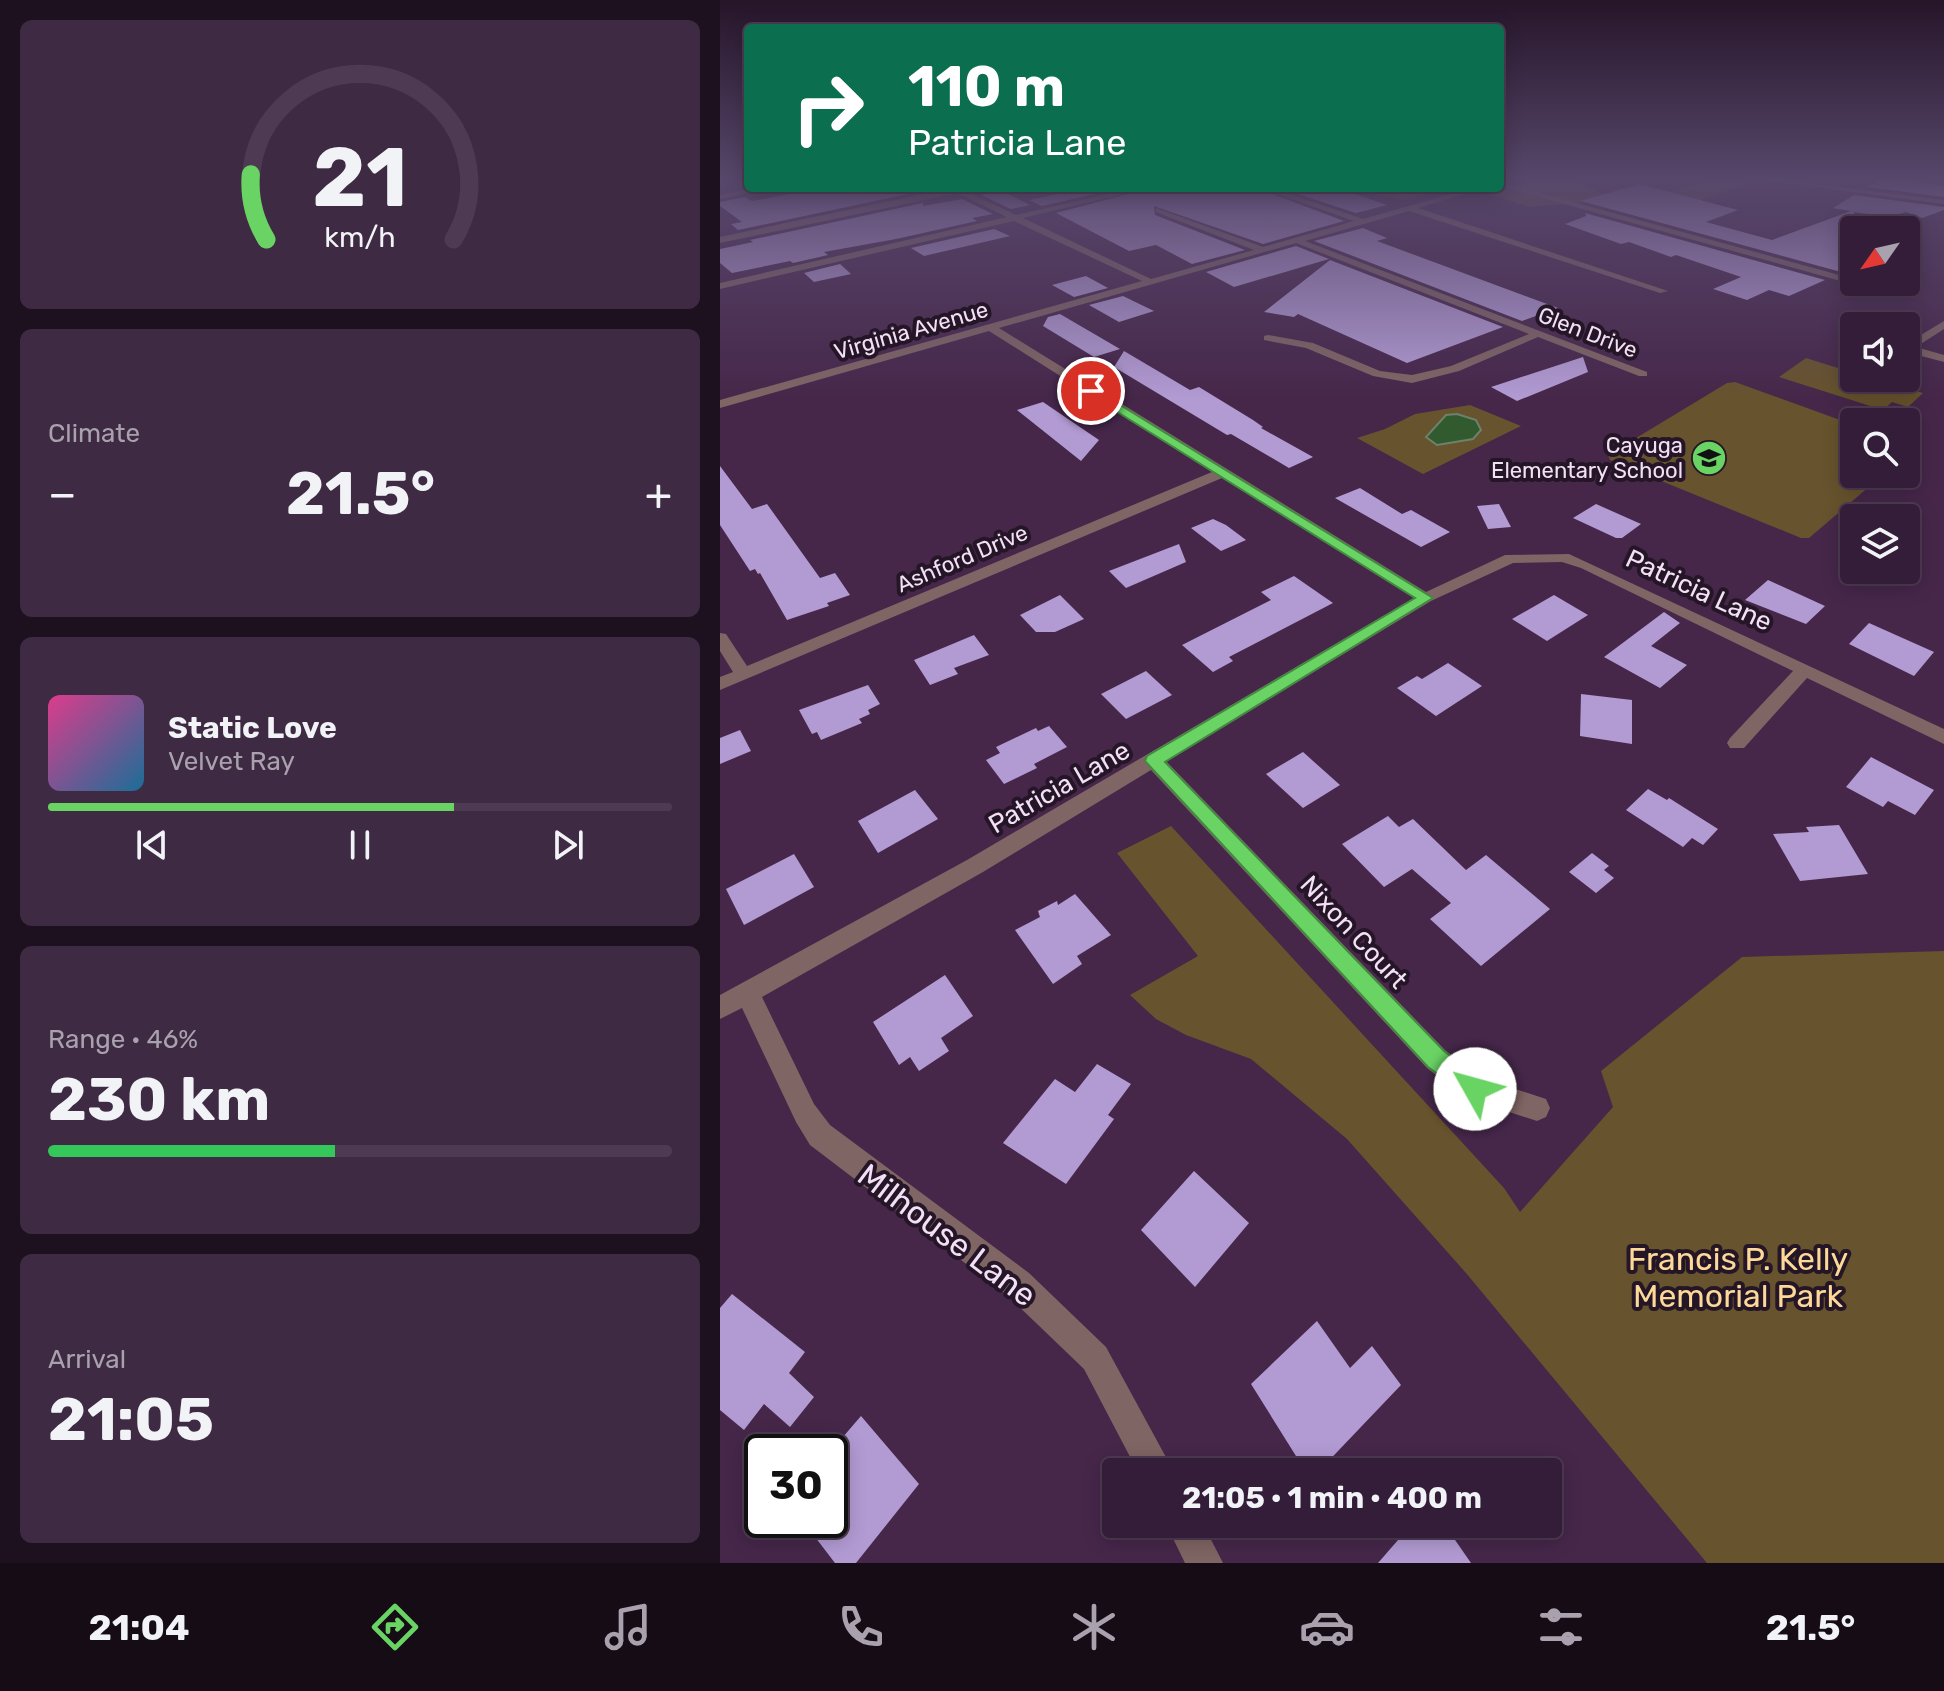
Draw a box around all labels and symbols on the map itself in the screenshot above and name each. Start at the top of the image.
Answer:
north arrow [1840,216,1920,296]
street label: Virginia Avenue [831,296,991,365]
street label: Glen Drive [1534,301,1641,364]
pin [1057,357,1125,425]
place label: Cayuga Elementary School [1491,432,1683,484]
school or university icon: Cayuga Elementary School [1690,439,1728,477]
street label: Ashford Drive [893,519,1032,598]
street label: Patricia Lane [1621,543,1777,638]
street label: Patricia Lane [983,735,1135,840]
street label: Nixon Court [1294,869,1414,995]
position arrow [1433,1047,1517,1131]
street label: Milhouse Lane [850,1156,1044,1314]
park label: Francis P. Kelly Memorial Park [1628,1240,1848,1315]
speed limit sign: 30 [744,1434,848,1538]

